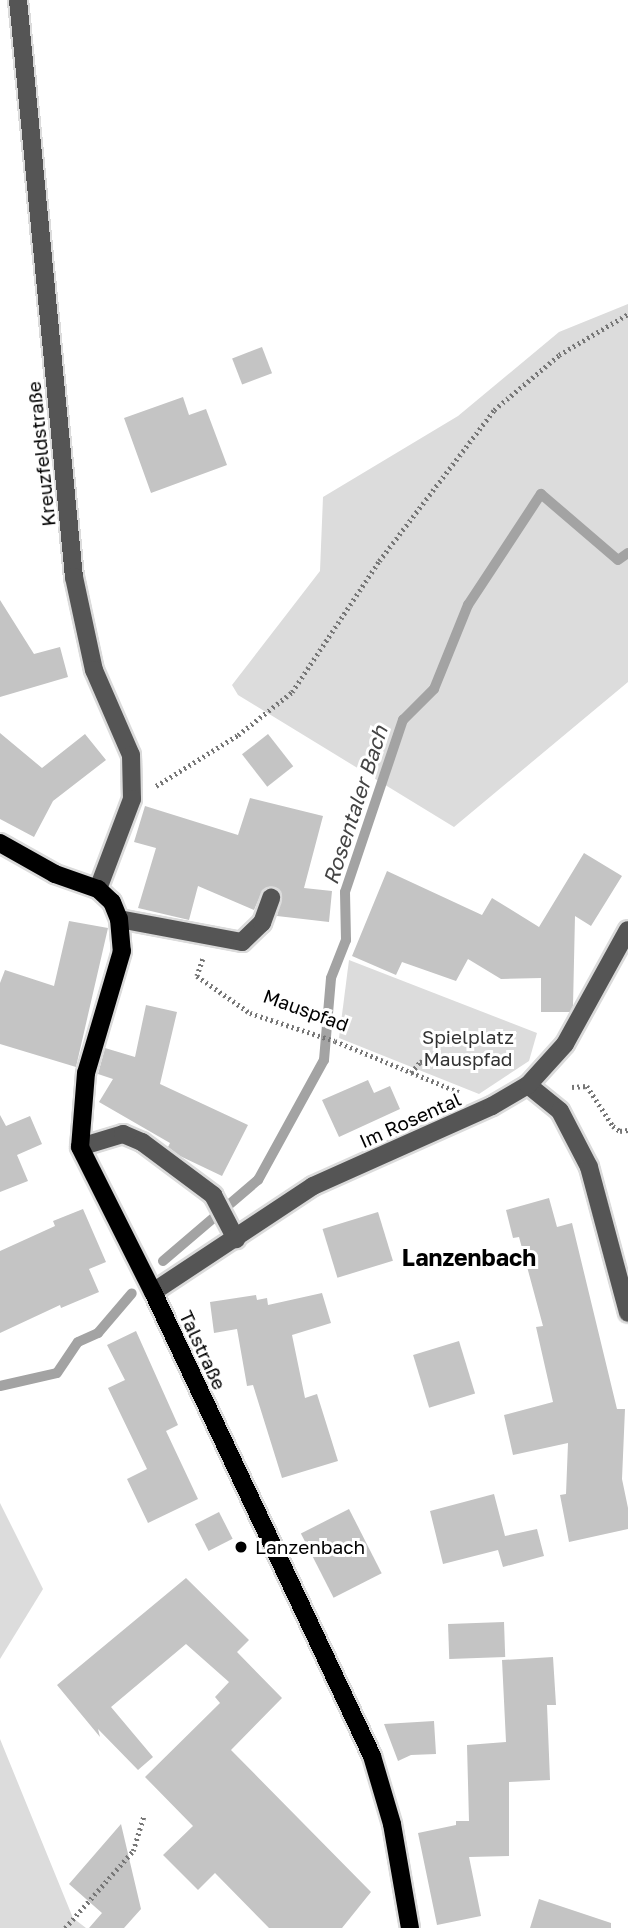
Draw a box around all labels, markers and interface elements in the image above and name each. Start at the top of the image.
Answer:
street label: Kreuzfeldstraße [22,380,60,528]
water label: Rosentaler Bach [317,722,393,888]
street label: Mauspfad [260,984,352,1036]
park label: Spielplatz Mauspfad [422,1026,514,1070]
street label: Im Rosental [356,1087,464,1153]
district label: Lanzenbach [402,1243,536,1271]
street label: Talstraße [175,1307,231,1393]
place label: Lanzenbach [255,1536,365,1558]
marker: Lanzenbach [233,1539,249,1555]

